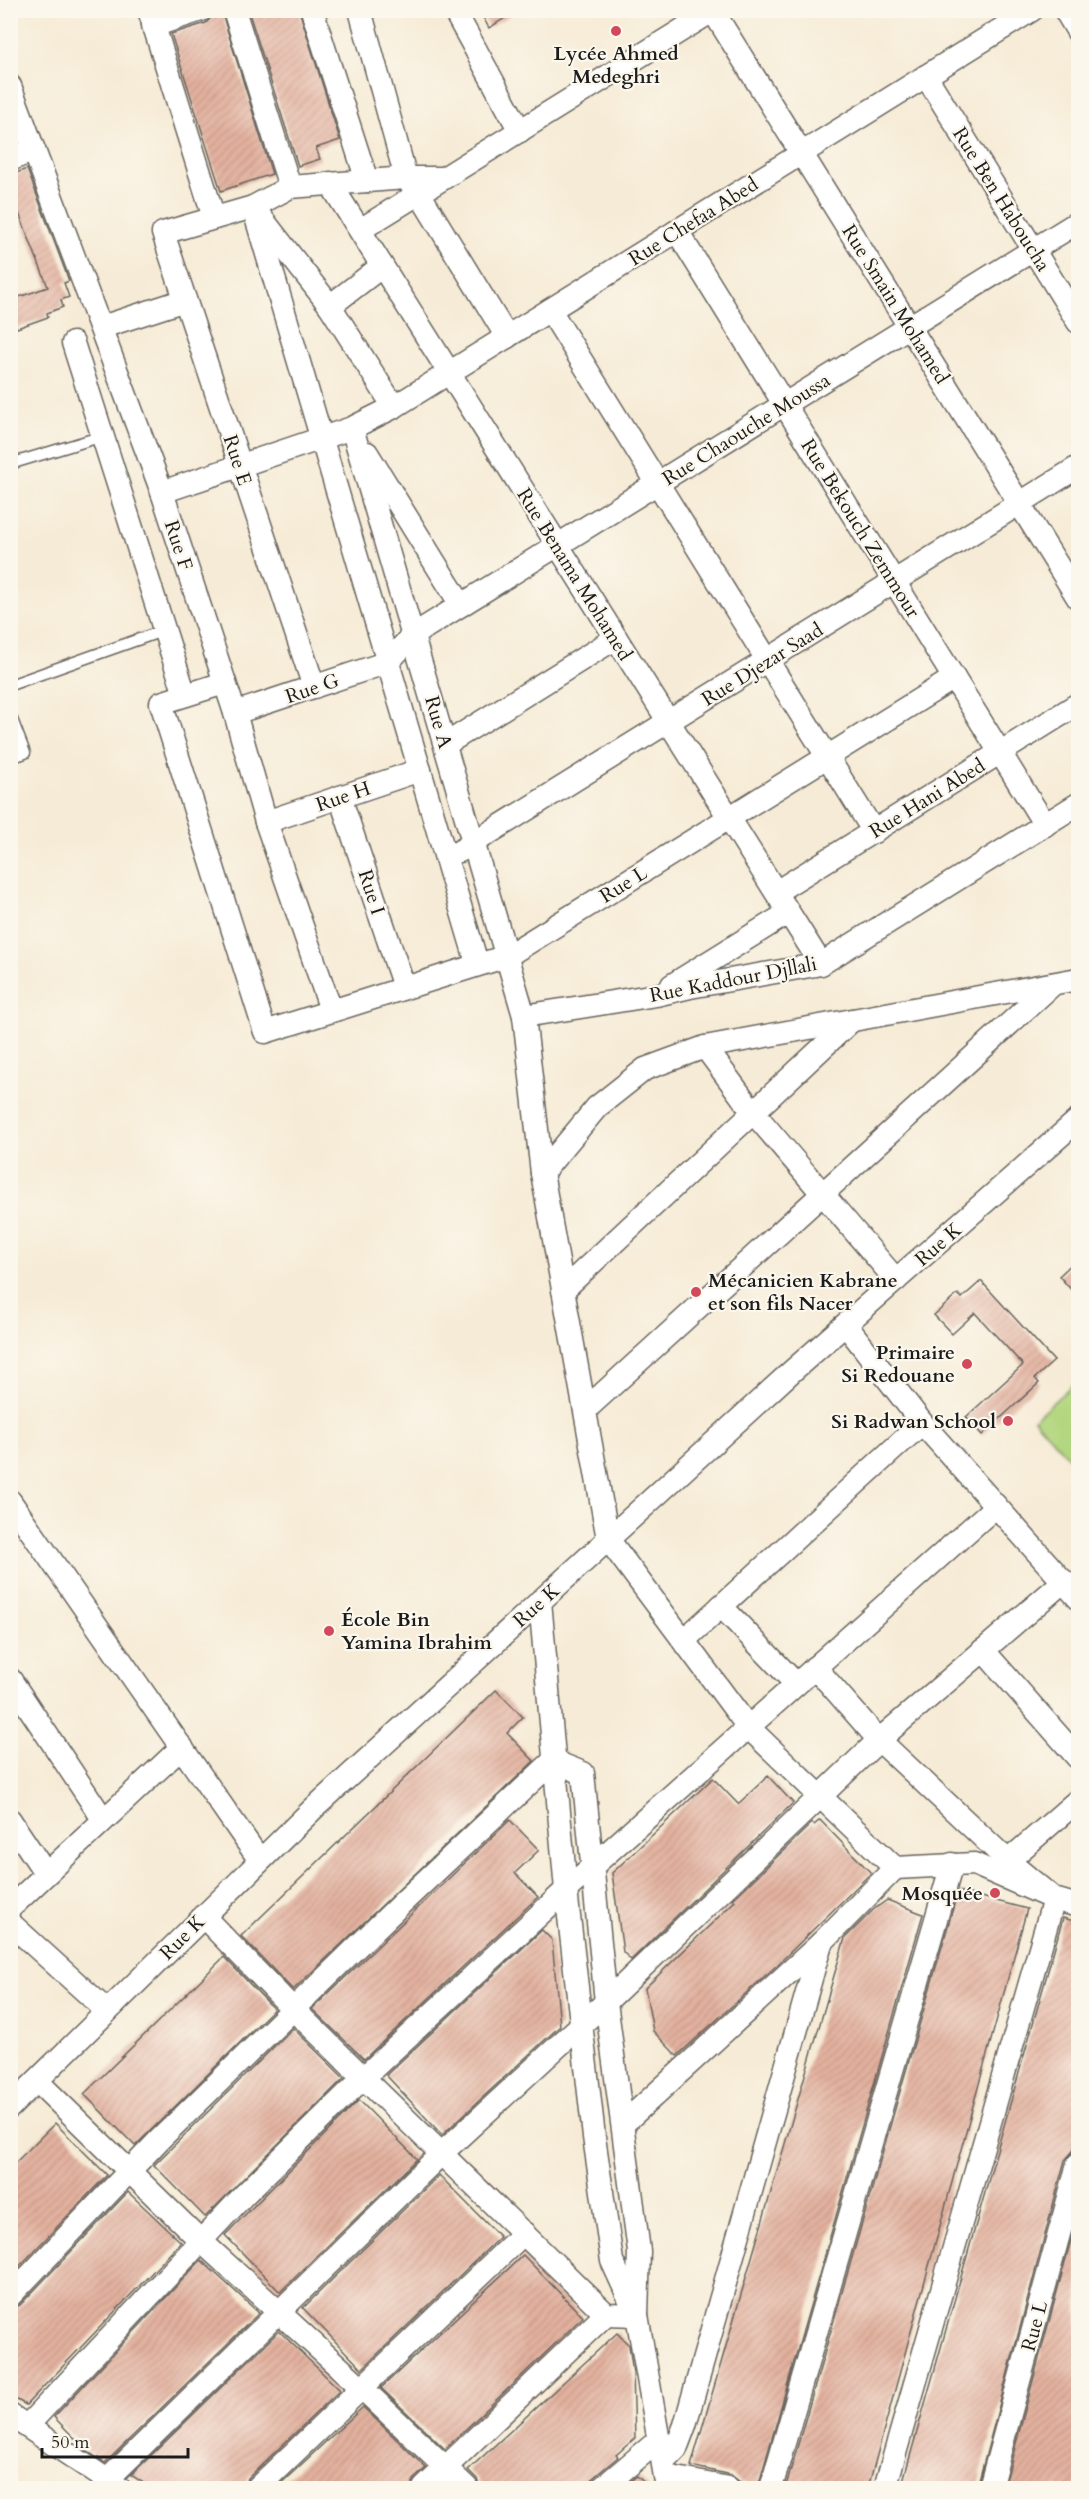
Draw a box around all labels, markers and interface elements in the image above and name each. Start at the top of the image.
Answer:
marker: Lycée Ahmed Medeghri [609,24,623,38]
place label: Lycée Ahmed Medeghri [553,40,679,90]
street label: Rue Ben Haboucha [946,122,1057,277]
street label: Rue Chefaa Abed [623,171,764,272]
street label: Rue Smain Mohamed [836,219,956,389]
street label: Rue Chaouche Moussa [657,367,836,492]
street label: Rue E [217,431,258,489]
street label: Rue Bekouch Zemmour [795,434,927,623]
street label: Rue Benama Mohamed [510,483,639,666]
street label: Rue F [158,517,199,573]
street label: Rue Djezar Saad [696,616,828,713]
street label: Rue G [282,667,343,710]
street label: Rue A [418,693,459,752]
street label: Rue Hani Abed [864,752,991,845]
street label: Rue H [312,775,374,818]
street label: Rue L [594,859,653,909]
street label: Rue I [352,866,391,918]
street label: Rue Kaddour Djllali [647,950,819,1009]
street label: Rue K [909,1216,968,1272]
place label: Mécanicien Kabrane et son fils Nacer [708,1267,898,1317]
marker: Mécanicien Kabrane et son fils Nacer [689,1285,703,1299]
place label: Primaire Si Redouane [841,1339,955,1389]
marker: Primaire Si Redouane [960,1357,974,1371]
place label: Si Radwan School [831,1408,996,1435]
marker: Si Radwan School [1001,1414,1015,1428]
street label: Rue K [507,1577,566,1634]
place label: École Bin Yamina Ibrahim [341,1606,492,1656]
marker: École Bin Yamina Ibrahim [322,1624,336,1638]
place label: Mosquée [902,1880,983,1907]
marker: Mosquée [988,1886,1002,1900]
street label: Rue K [154,1909,211,1966]
street label: Rue L [1015,2297,1054,2354]
scale bar [42,2421,188,2459]
text: 50 m [51,2430,90,2455]

